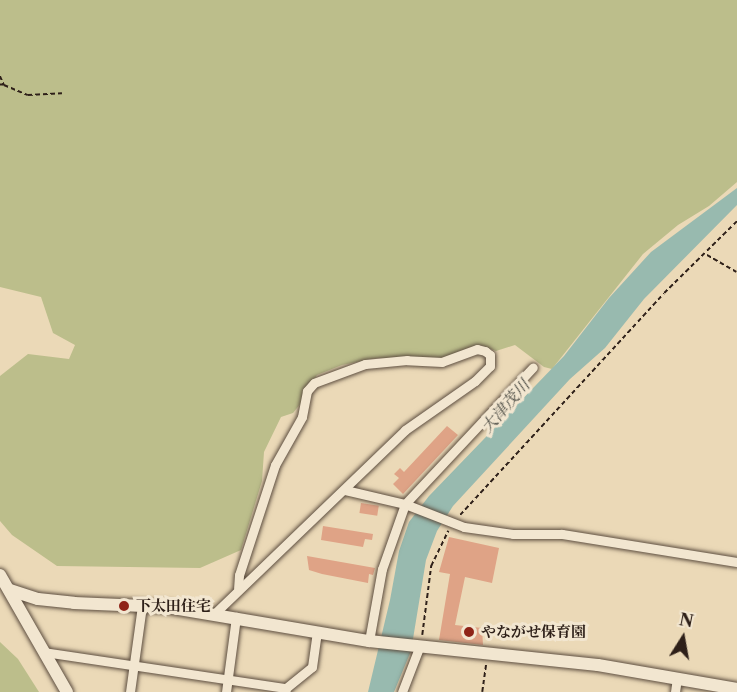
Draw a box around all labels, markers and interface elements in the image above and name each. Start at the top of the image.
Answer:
water label: 大津茂川 [477,376,533,436]
place label: 下太田住宅 [136,597,211,615]
marker: 下太田住宅 [117,599,131,613]
north arrow [653,608,713,668]
text: N [678,609,695,631]
place label: やながせ保育園 [481,623,586,641]
marker: やながせ保育園 [462,625,476,639]

